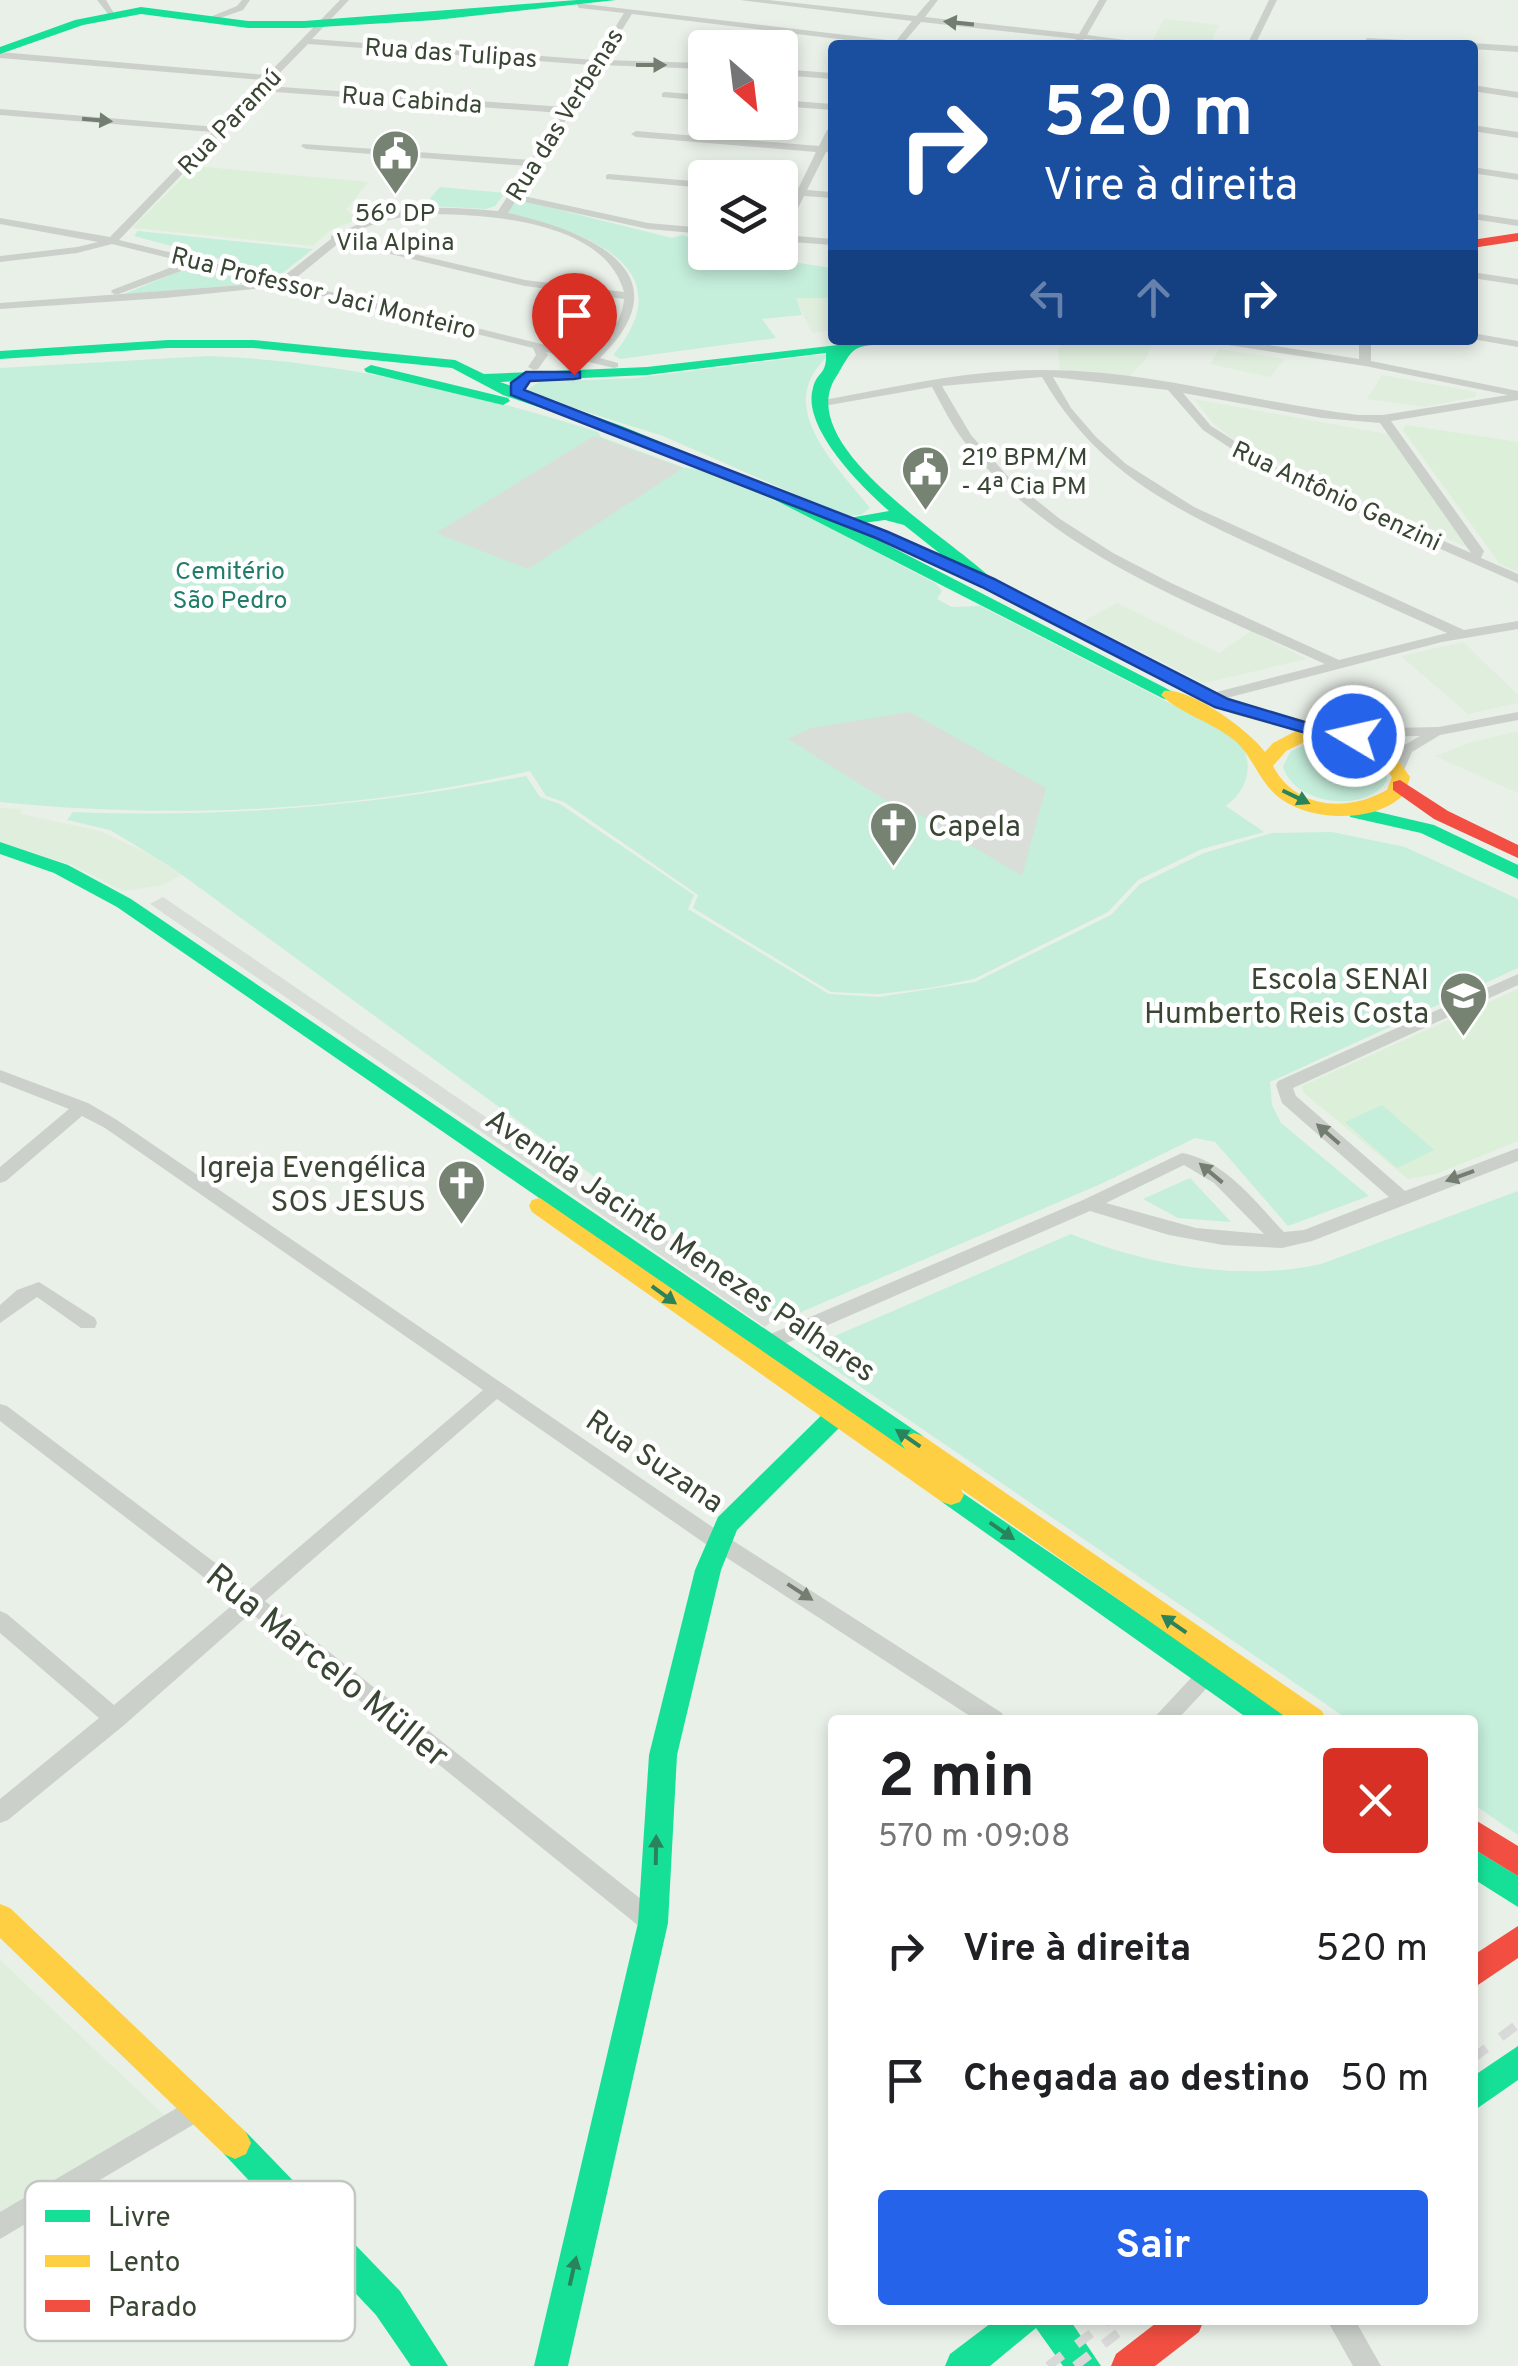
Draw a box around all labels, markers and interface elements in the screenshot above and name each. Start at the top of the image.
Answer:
one-way arrow [942,15,974,31]
street label: Rua das Verbenas [501,23,633,208]
north arrow [688,30,798,140]
map controls [688,30,798,270]
street label: Rua das Tulipas [363,33,538,77]
one-way arrow [635,57,667,73]
street label: Rua Paramú [172,63,290,183]
text: 520 m [1043,72,1253,161]
icon: right [878,80,1008,210]
street label: Rua Cabinda [340,81,483,123]
one-way arrow [82,112,114,128]
public building icon: 56º DP Vila Alpina [369,128,421,196]
text: Vire à direita [1043,159,1298,216]
button: layers [688,160,798,270]
place label: 56º DP Vila Alpina [336,199,454,260]
street label: Rua Professor Jaci Monteiro [167,241,479,348]
icon: left [1021,270,1076,325]
icon: ahead [1126,270,1181,325]
icon: right [1231,270,1286,325]
pin [532,273,617,376]
icon: arrive [547,288,602,343]
street label: Rua Antônio Genzini [1226,435,1445,560]
place label: 21º BPM/M - 4ª Cia PM [961,443,1088,504]
public building icon: 21º BPM/M - 4ª Cia PM [900,444,952,512]
park label: Cemitério São Pedro [173,557,287,618]
position arrow [1302,684,1406,788]
one-way arrow [1282,788,1311,805]
church icon: Capela [867,800,919,868]
place label: Capela [928,810,1021,847]
place label: Escola SENAI Humberto Reis Costa [1144,963,1429,1034]
school or university icon: Escola SENAI Humberto Reis Costa [1438,970,1490,1038]
street label: Avenida Jacinto Menezes Palhares [477,1102,882,1392]
one-way arrow [1316,1123,1341,1145]
place label: Igreja Evengélica SOS JESUS [199,1151,426,1222]
church icon: Igreja Evengélica SOS JESUS [435,1158,487,1226]
one-way arrow [1199,1163,1224,1185]
one-way arrow [1444,1169,1474,1184]
one-way arrow [651,1285,677,1304]
street label: Rua Suzana [578,1403,730,1523]
one-way arrow [895,1429,921,1448]
one-way arrow [989,1521,1015,1540]
street label: Rua Marcelo Müller [195,1556,457,1779]
one-way arrow [787,1582,814,1600]
one-way arrow [1161,1615,1188,1634]
text: 2 min [878,1742,1035,1818]
button: close [1323,1748,1428,1853]
text: 570 m · 09:08 [878,1818,1070,1858]
one-way arrow [648,1834,664,1866]
icon: right [878,1923,933,1978]
text: Vire à direita [963,1926,1191,1975]
text: 520 m [1316,1926,1428,1975]
icon: arrive [878,2053,933,2108]
text: Chegada ao destino [963,2056,1310,2105]
text: 50 m [1340,2056,1429,2105]
legend [25,2181,355,2341]
button: Sair [878,2190,1428,2305]
text: Livre [108,2201,171,2237]
text: Lento [108,2246,180,2282]
one-way arrow [566,2255,581,2286]
text: Parado [108,2291,197,2327]

